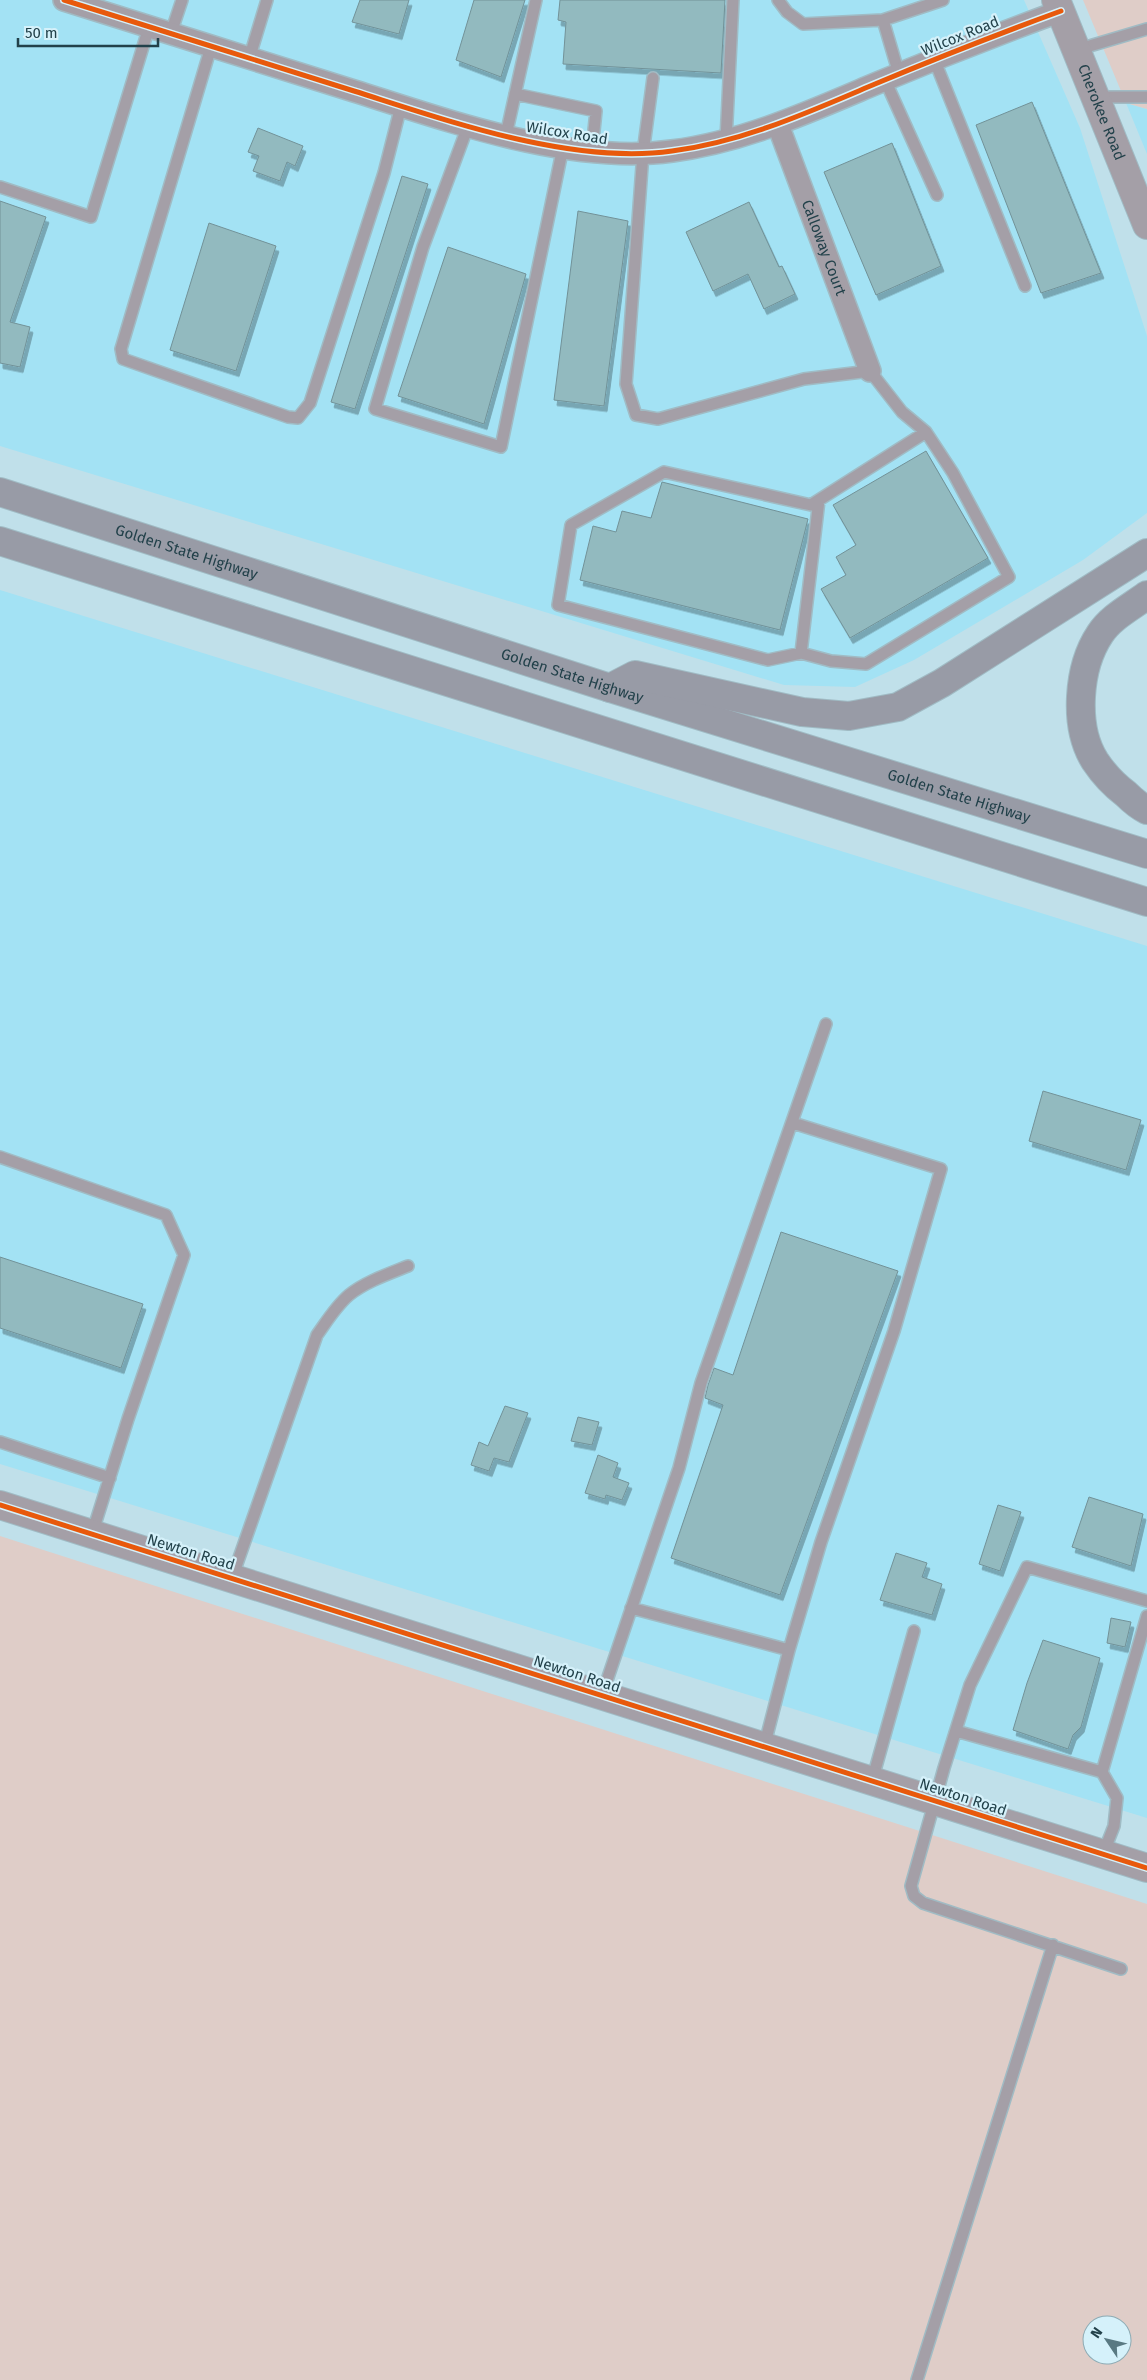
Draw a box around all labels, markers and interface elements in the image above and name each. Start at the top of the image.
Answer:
street label: Wilcox Road [918,12,1002,60]
scale bar [18,15,158,47]
text: 50 m [25,24,58,42]
street label: Cherokee Road [1074,62,1129,163]
street label: Wilcox Road [525,118,609,148]
street label: Calloway Court [798,197,850,298]
street label: Golden State Highway [113,521,261,583]
street label: Golden State Highway [499,645,646,707]
street label: Golden State Highway [885,765,1033,827]
street label: Newton Road [145,1530,237,1574]
street label: Newton Road [531,1651,623,1697]
street label: Newton Road [917,1774,1009,1820]
north arrow [1082,2315,1132,2365]
text: N [1087,2324,1106,2342]

